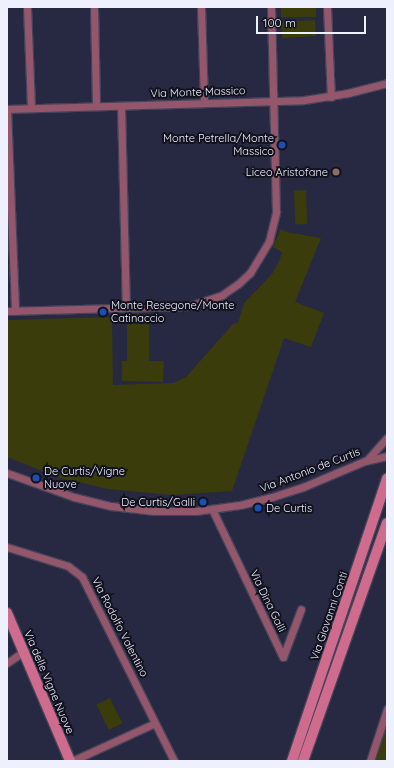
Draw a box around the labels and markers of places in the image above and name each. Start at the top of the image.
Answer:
place label: Monte Petrella/Monte Massico [163,132,274,158]
marker: Monte Petrella/Monte Massico [277,140,287,150]
place label: Liceo Aristofane [246,165,328,179]
marker: Liceo Aristofane [331,167,341,177]
place label: Monte Resegone/Monte Catinaccio [111,299,234,325]
marker: Monte Resegone/Monte Catinaccio [98,307,108,317]
place label: De Curtis/Vigne Nuove [44,465,125,491]
marker: De Curtis/Vigne Nuove [31,473,41,483]
place label: De Curtis/Galli [121,495,195,509]
marker: De Curtis/Galli [198,497,208,507]
place label: De Curtis [266,501,312,515]
marker: De Curtis [253,503,263,513]

